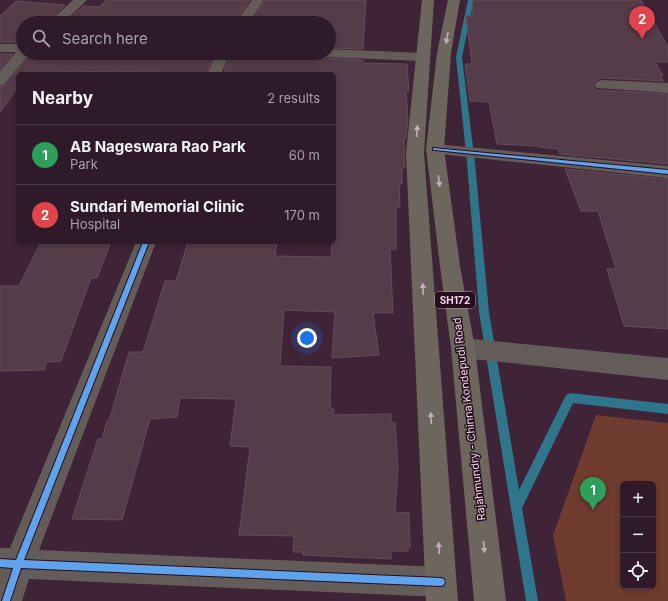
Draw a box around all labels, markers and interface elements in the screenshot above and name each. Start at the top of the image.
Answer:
pin: 2 [629,6,655,39]
search box [16,16,336,60]
icon: search [30,27,52,49]
text: Search here [62,29,148,48]
one-way arrow [443,32,449,44]
text: Nearby [32,88,93,108]
text: 2 results [267,90,320,106]
one-way arrow [413,125,420,137]
text: AB Nageswara Rao Park [70,137,246,156]
text: 1 [42,147,48,163]
text: 60 m [289,147,320,163]
text: Park [70,156,98,172]
one-way arrow [436,175,442,187]
text: Sundari Memorial Clinic [70,197,244,216]
text: 2 [41,207,49,223]
text: 170 m [284,207,320,223]
text: Hospital [70,216,120,232]
one-way arrow [420,283,427,295]
road number: SH172 [435,292,475,308]
street label: Rajahmundry - Chinna Kondepudi Road [450,317,488,521]
your location [297,328,317,348]
one-way arrow [428,412,435,424]
pin: 1 [580,477,606,510]
map controls [620,481,656,589]
button: + [620,481,656,517]
button: − [620,517,656,553]
one-way arrow [481,540,488,553]
one-way arrow [435,542,442,554]
button: locate [620,553,656,589]

